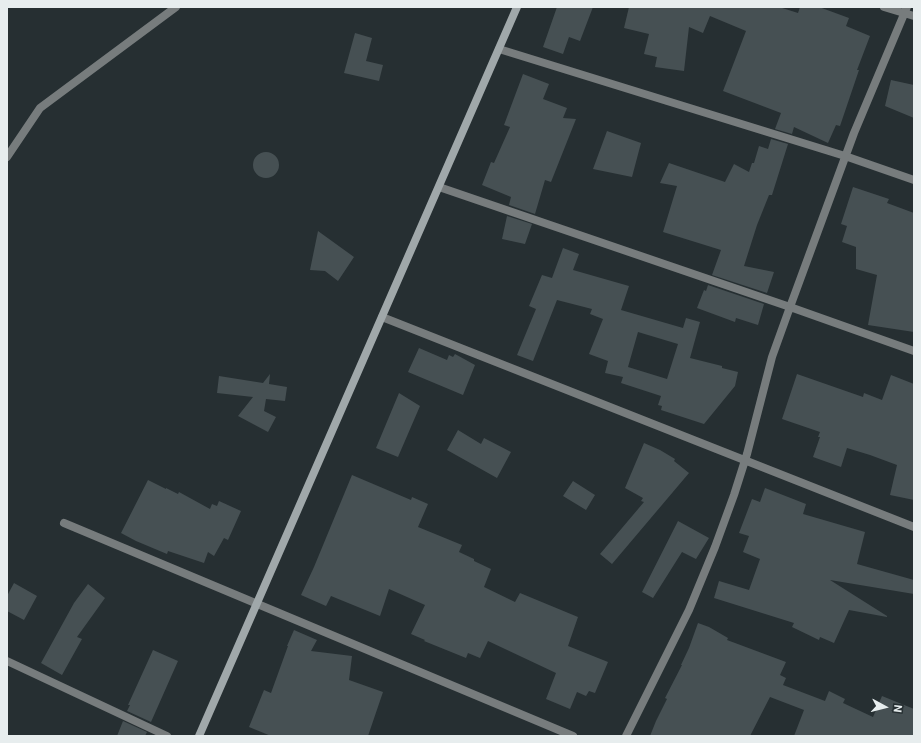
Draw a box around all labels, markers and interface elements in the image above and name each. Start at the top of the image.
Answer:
north arrow [865,687,905,727]
text: N [890,704,904,713]

